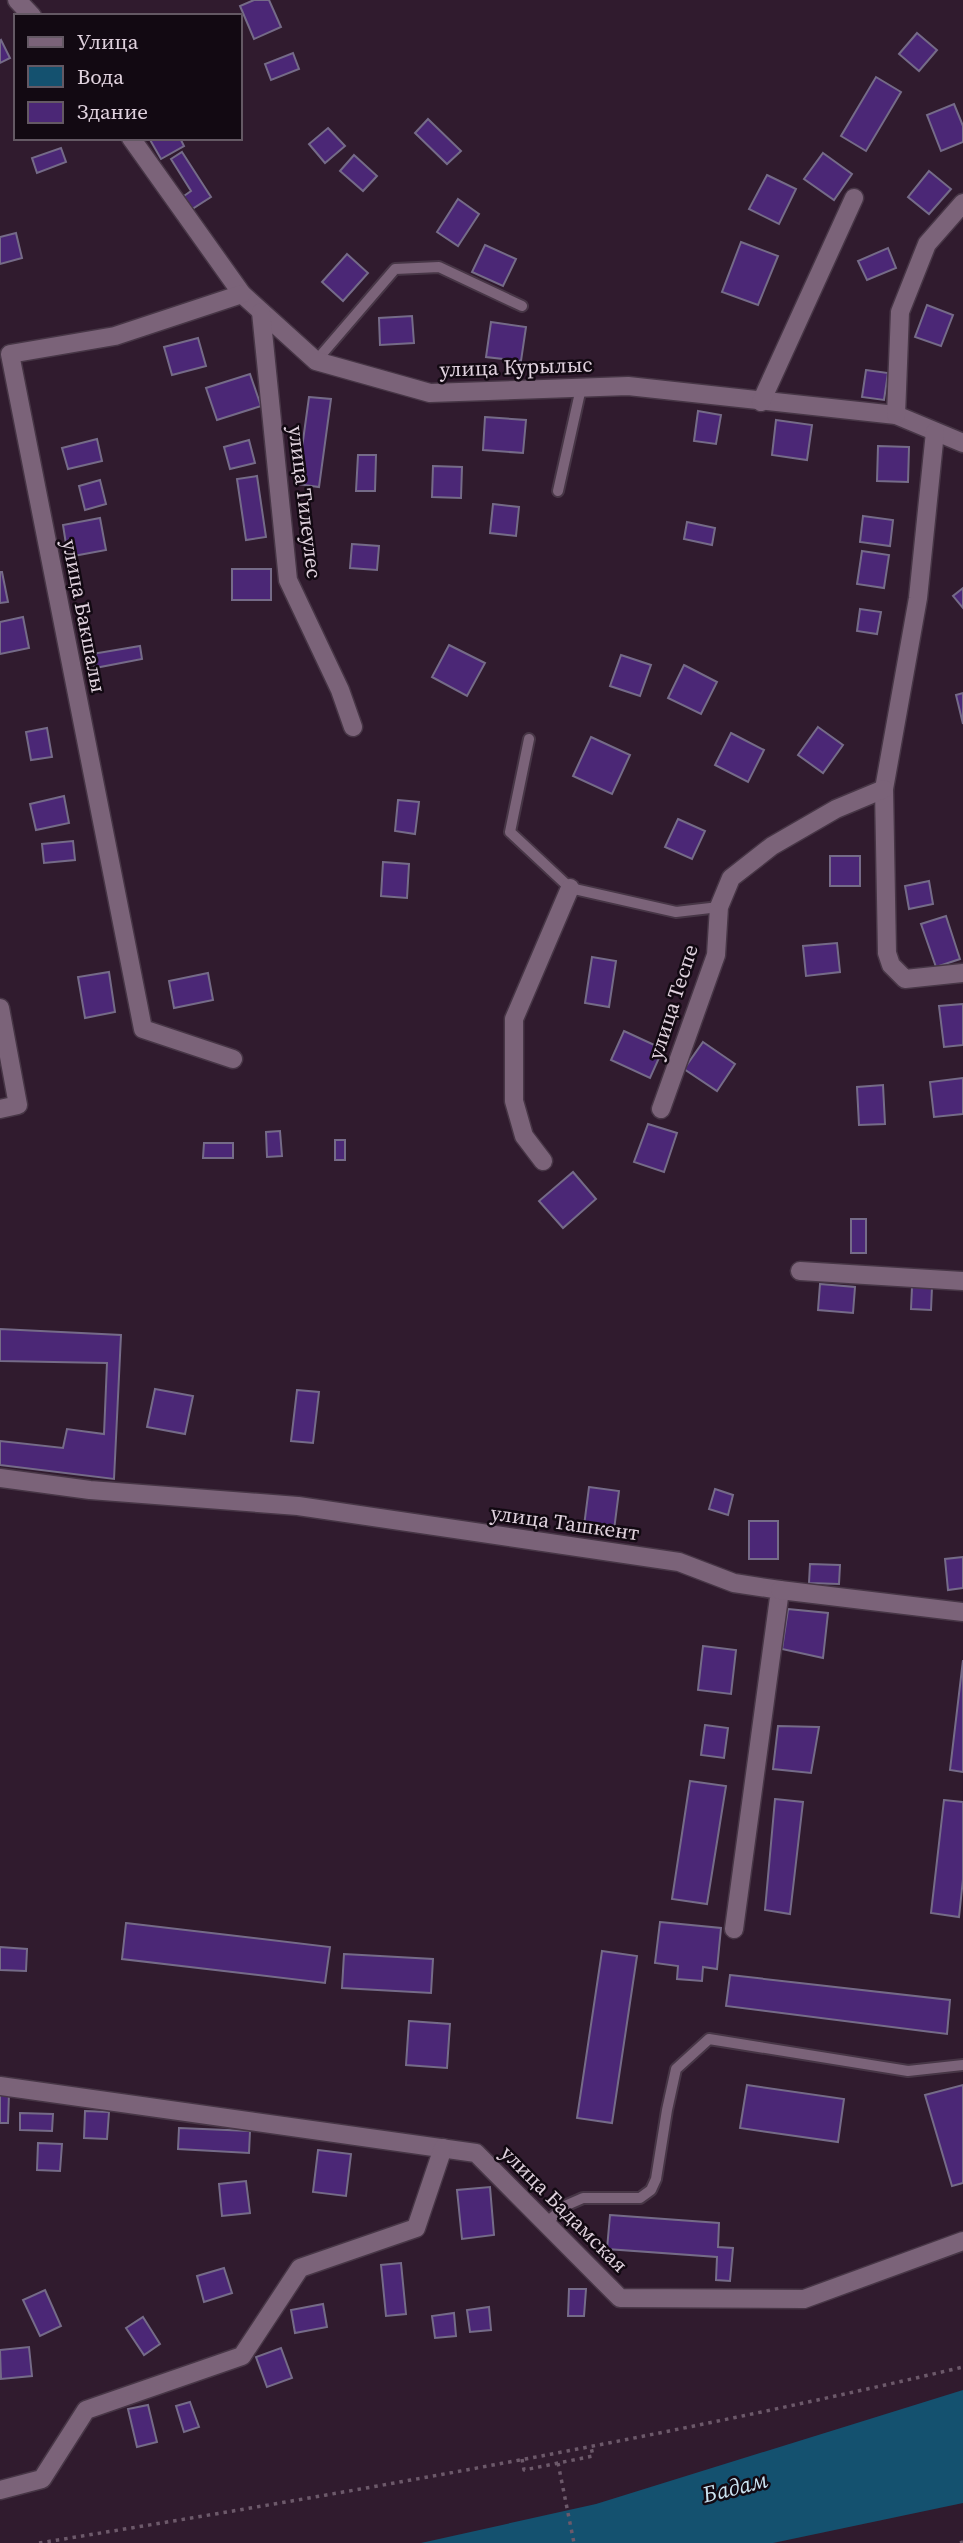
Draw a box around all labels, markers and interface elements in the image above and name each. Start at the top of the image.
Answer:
legend [14,14,242,140]
text: Улица [77,27,139,56]
text: Вода [77,62,124,91]
text: Здание [77,97,148,126]
street label: улица Курылыс [439,349,593,384]
street label: улица Тилеулес [282,424,329,580]
street label: улица Бакшалы [55,537,114,695]
street label: улица Теспе [640,941,705,1063]
street label: улица Ташкент [489,1498,641,1547]
street label: улица Бадамская [494,2139,634,2279]
water label: Бадам [698,2463,771,2511]

